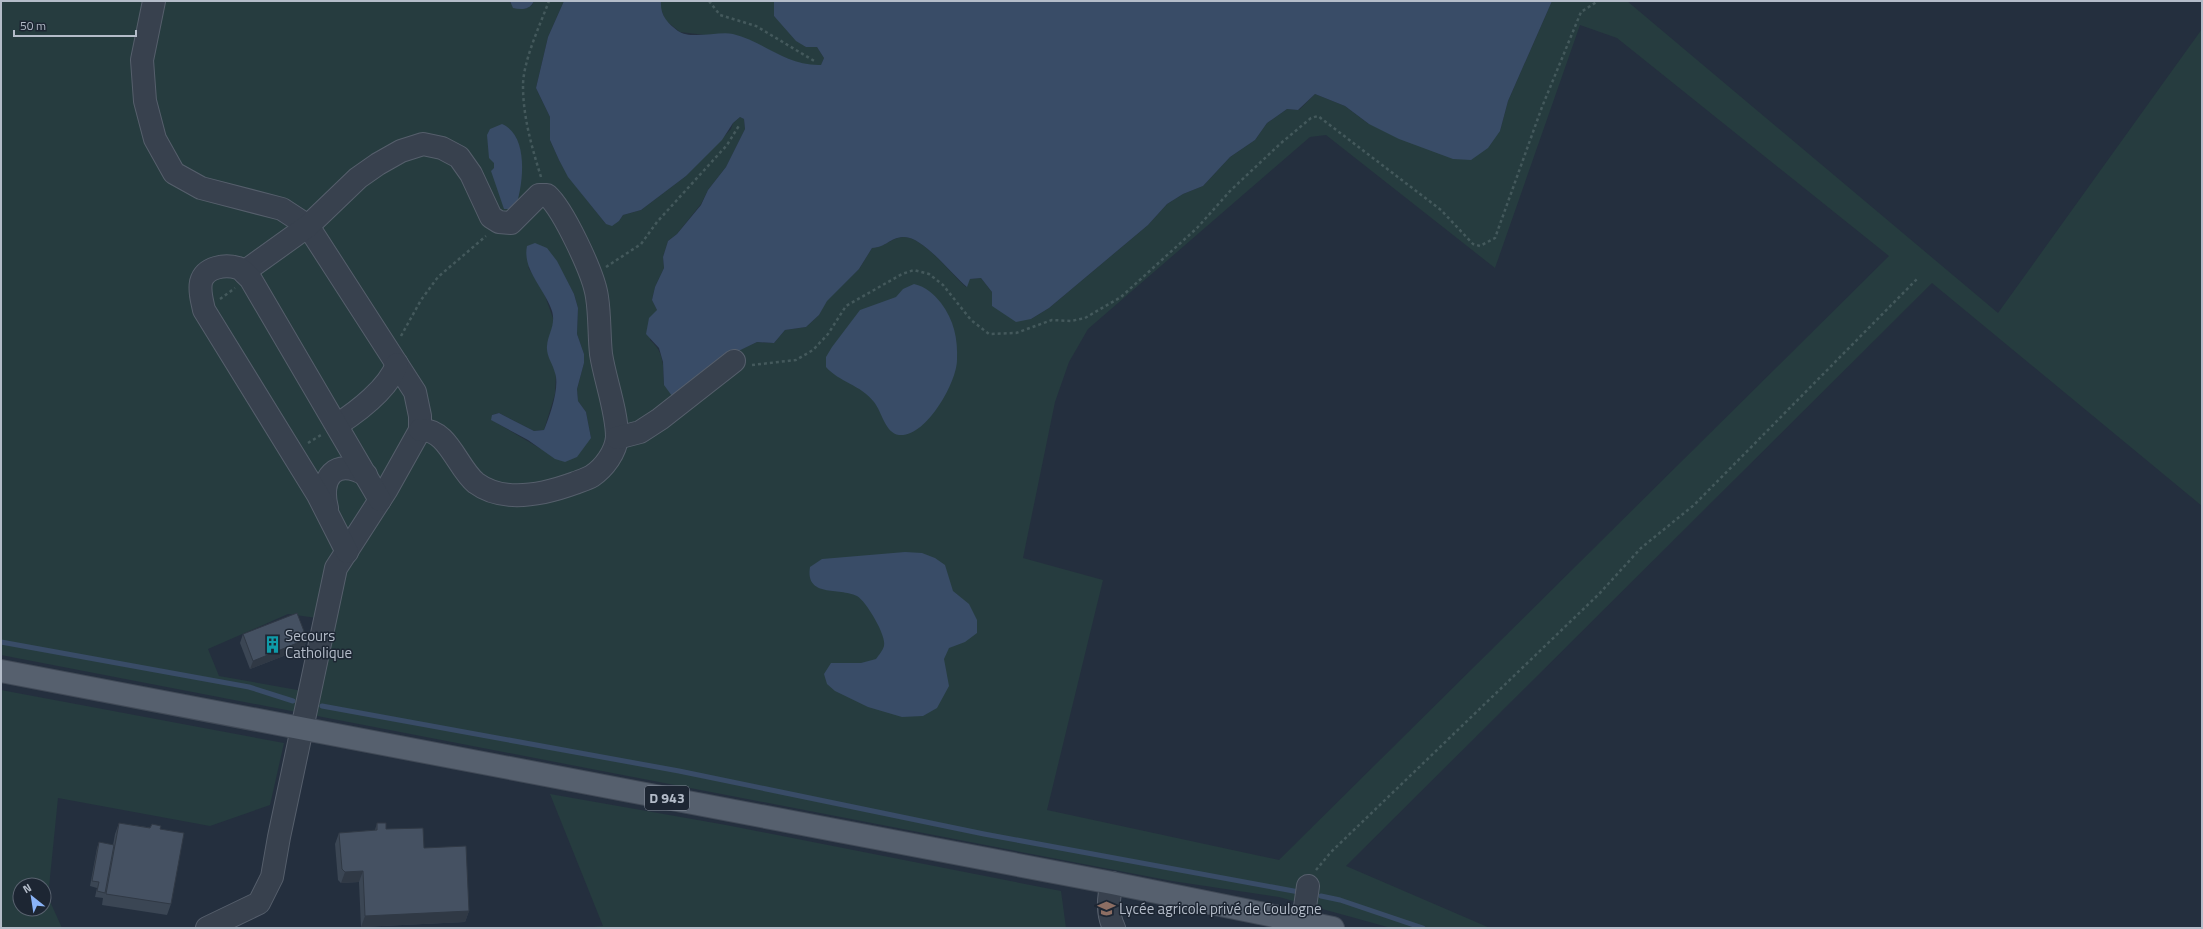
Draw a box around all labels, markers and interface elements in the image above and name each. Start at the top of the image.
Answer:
scale bar [14,12,136,38]
text: 50 m [20,16,46,35]
place label: Secours Catholique [285,624,352,664]
building icon: Secours Catholique [262,635,282,655]
road number: D 943 [645,786,689,810]
north arrow [12,877,52,917]
text: N [20,880,34,897]
place label: Lycée agricole privé de Coulogne [1119,897,1322,920]
school or university icon: Lycée agricole privé de Coulogne [1096,899,1116,919]

